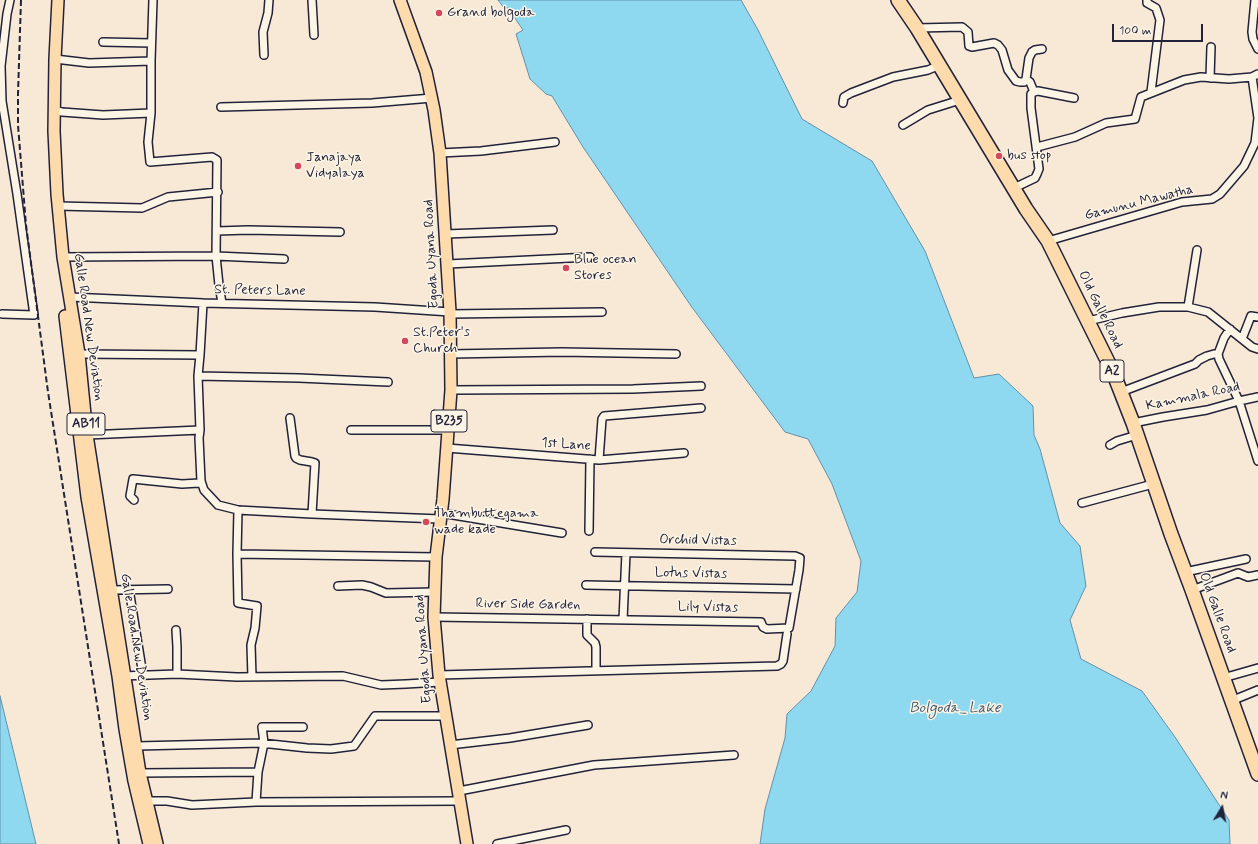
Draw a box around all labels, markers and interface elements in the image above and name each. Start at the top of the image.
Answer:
place label: Grand bolgoda [447,5,534,21]
marker: Grand bolgoda [434,8,444,18]
scale bar [1114,16,1205,42]
text: 100 m [1119,23,1151,39]
place label: bus stop [1007,148,1051,164]
place label: Janajaya Vidyalaya [306,150,365,182]
marker: bus stop [994,151,1004,161]
marker: Janajaya Vidyalaya [293,161,303,171]
street label: Gamunu Mawatha [1083,181,1195,225]
street label: Egoda Uyana Road [421,199,443,309]
street label: Galle Road New Deviation [69,252,107,402]
place label: Blue ocean Stores [574,252,637,284]
marker: Blue ocean Stores [561,263,571,273]
street label: Old Galle Road [1074,268,1126,352]
street label: St. Peters Lane [214,282,306,300]
place label: St.Peter's Church [413,325,470,358]
marker: St.Peter's Church [400,336,410,346]
road number: A2 [1100,360,1124,382]
street label: Kammala Road [1144,379,1242,415]
road number: B235 [431,410,467,432]
road number: AB11 [67,413,105,435]
street label: 1st Lane [541,435,591,455]
place label: Thambuttegama wade kade [434,506,538,538]
marker: Thambuttegama wade kade [421,517,431,527]
street label: Orchid Vistas [659,532,737,550]
street label: Lotus Vistas [655,565,727,583]
street label: Old Galle Road [1195,570,1239,656]
street label: Galle Road New Deviation [116,572,156,722]
street label: Egoda Uyana Road [412,594,436,704]
street label: River Side Garden [475,596,581,614]
street label: Lily Vistas [678,599,738,617]
water label: Bolgoda_Lake [909,700,1001,718]
north arrow [1202,788,1242,828]
text: N [1219,789,1229,804]

